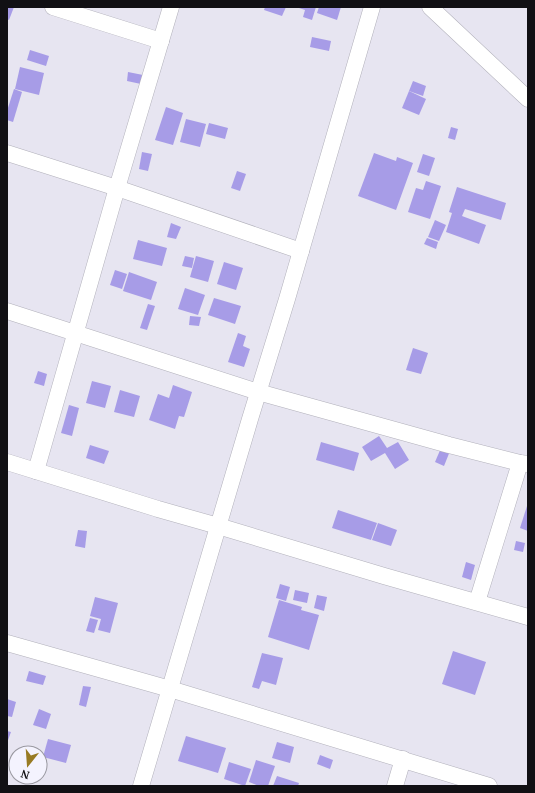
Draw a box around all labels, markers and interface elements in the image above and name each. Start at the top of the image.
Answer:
north arrow [8,745,48,785]
text: N [18,766,31,782]

